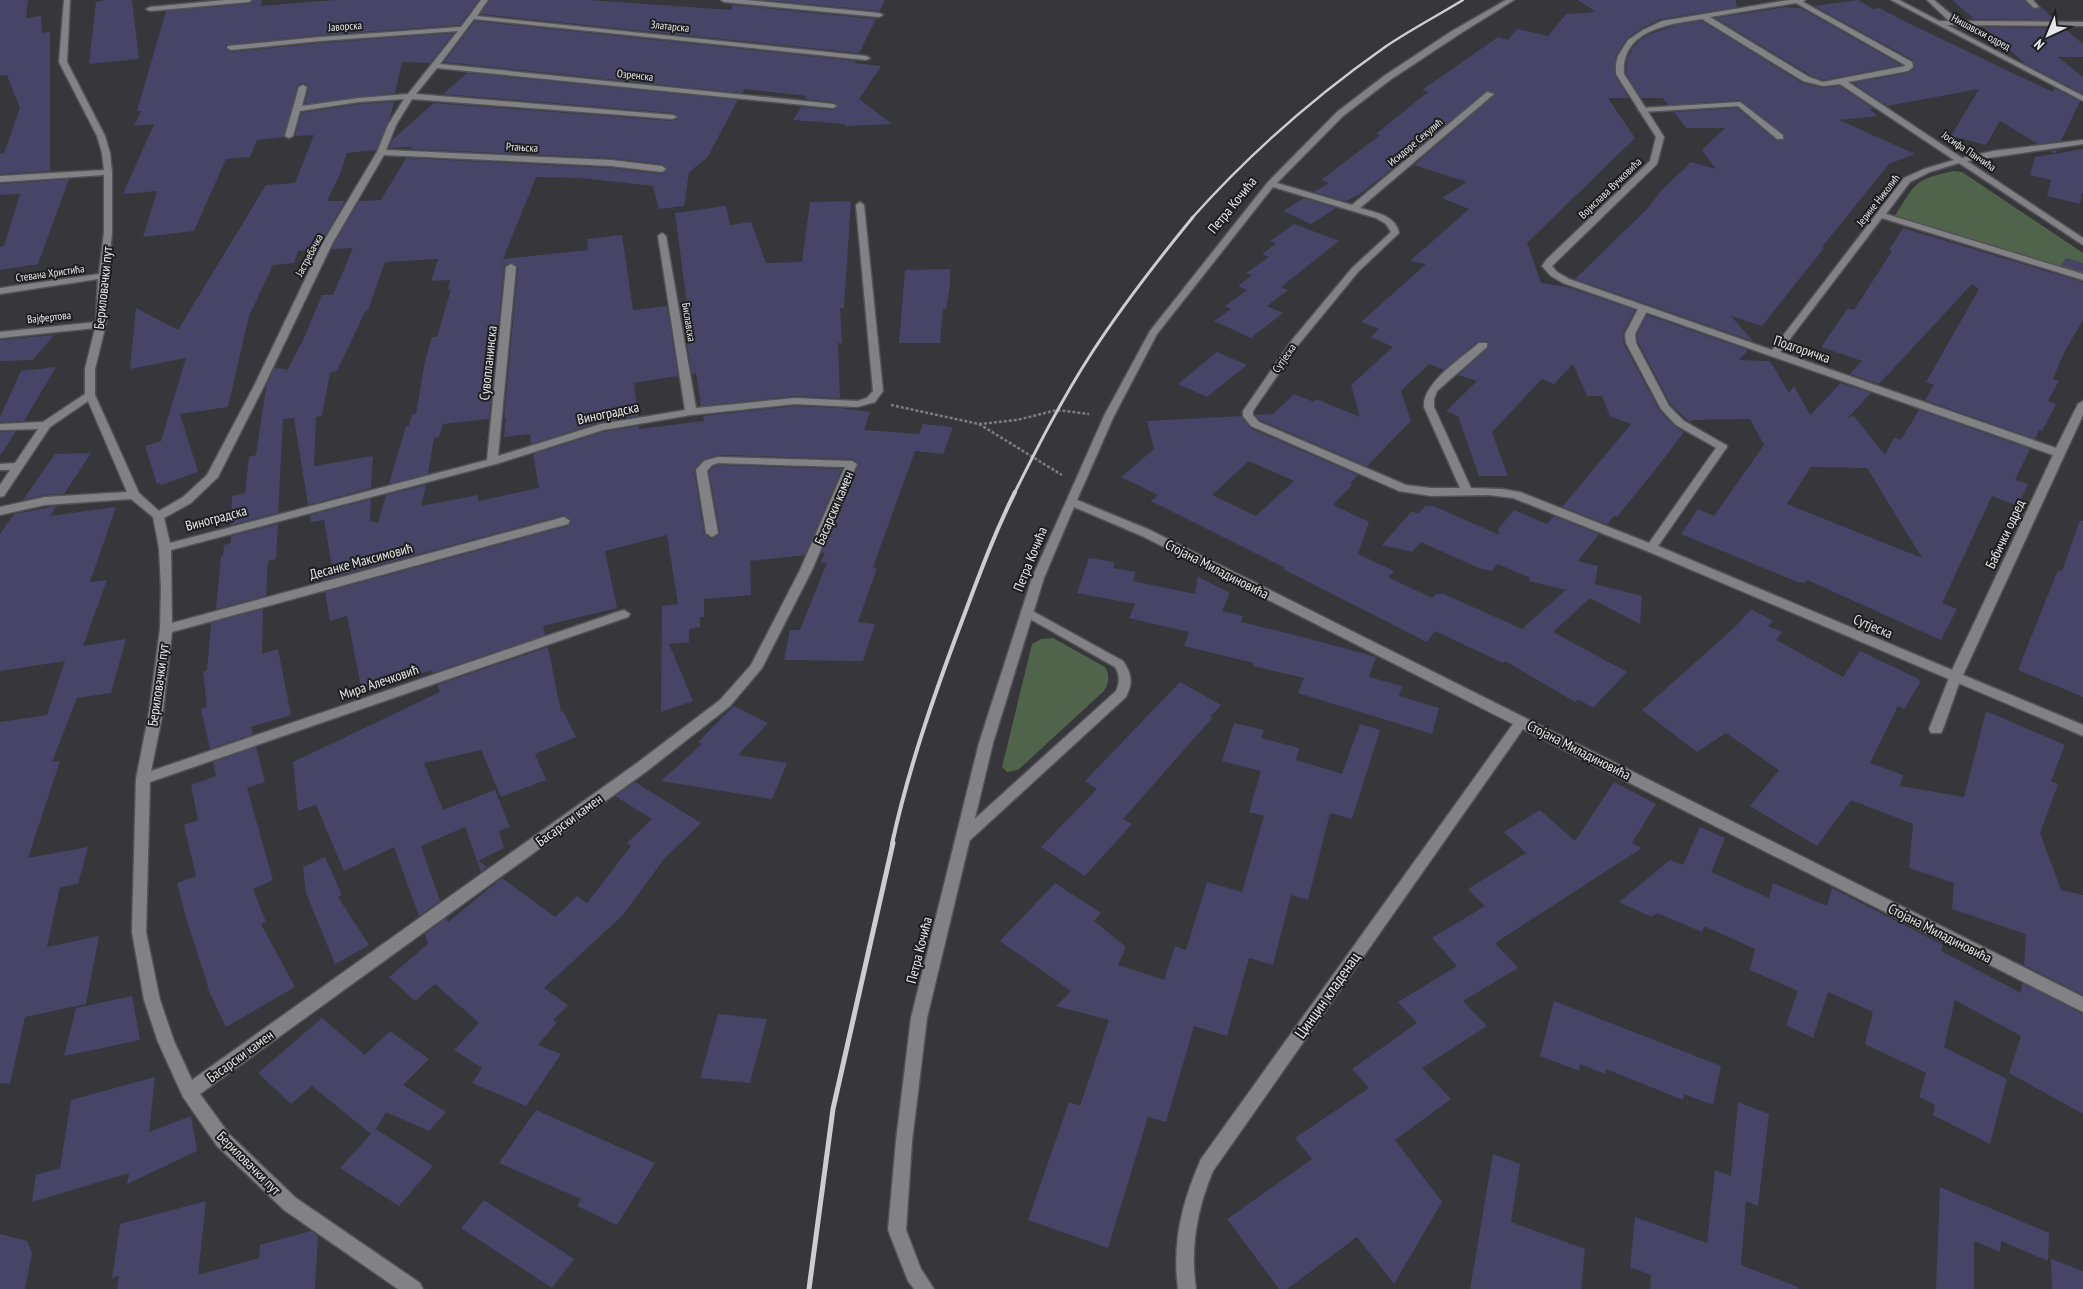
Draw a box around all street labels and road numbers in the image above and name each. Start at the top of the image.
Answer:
street label: Нишавски одред [1949,11,2013,54]
street label: Златарска [650,17,690,35]
street label: Јаворска [327,18,362,34]
street label: Озренска [616,66,654,84]
street label: Исидоре Секулић [1385,115,1446,169]
street label: Јосифа Панчића [1938,127,1999,174]
street label: Ртањска [506,139,538,155]
street label: Војислава Вучковића [1576,154,1644,222]
street label: Јерине Николић [1853,171,1903,230]
street label: Петра Кочића [1204,173,1260,237]
street label: Јастребачка [292,231,326,279]
street label: Бериловачки пут [90,245,116,330]
street label: Стевана Христића [15,261,85,285]
street label: Биславска [679,301,699,343]
street label: Вајфертова [26,308,72,326]
street label: Сувопланинска [475,325,501,401]
street label: Подгоричка [1771,331,1833,367]
street label: Сутјеска [1269,341,1299,375]
street label: Виноградска [575,398,641,428]
street label: Басарски камен [810,468,858,548]
street label: Бабички одред [1981,497,2029,571]
street label: Виноградска [183,501,249,535]
street label: Петра Кочића [1009,524,1051,594]
street label: Стојана Миладиновића [1162,535,1272,603]
street label: Десанке Максимовић [307,539,415,583]
street label: Сутјеска [1851,610,1895,642]
street label: Бериловачки пут [143,642,173,727]
street label: Мира Алечковић [337,660,421,704]
street label: Стојана Миладиновића [1524,716,1634,784]
street label: Басарски камен [532,790,606,850]
street label: Стојана Миладиновића [1885,899,1995,967]
street label: Петра Кочића [902,915,936,985]
street label: Цинцин кладенац [1290,948,1364,1042]
street label: Басарски камен [203,1026,277,1086]
street label: Бериловачки пут [213,1127,285,1199]

